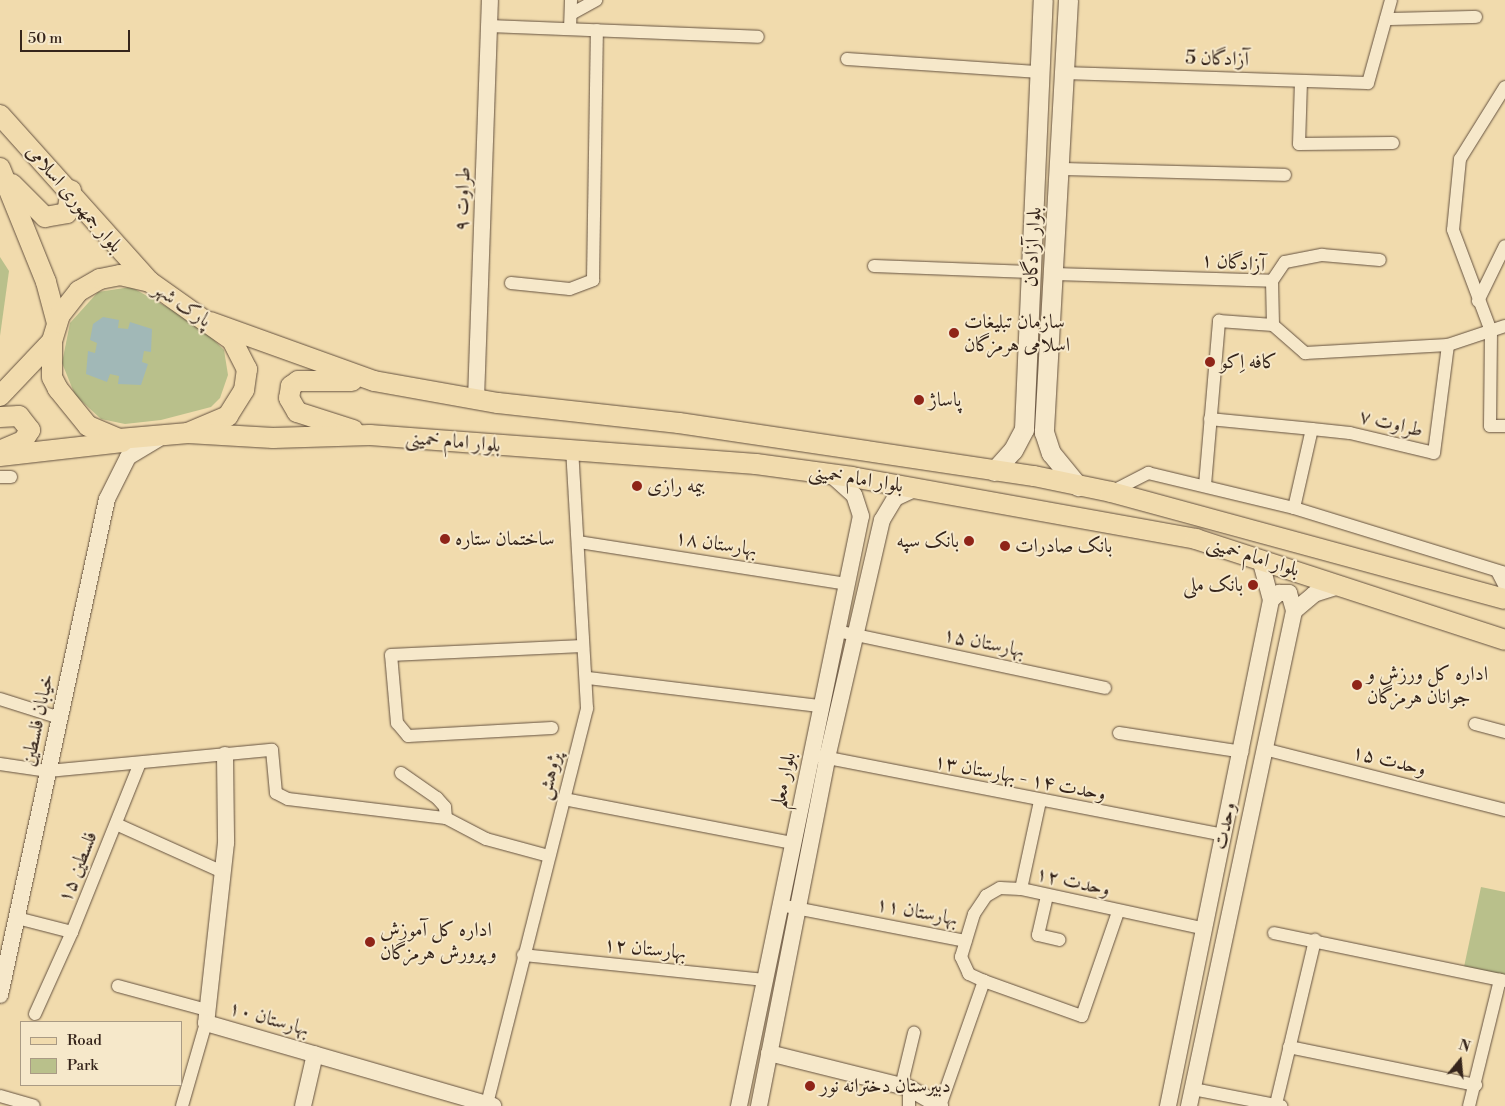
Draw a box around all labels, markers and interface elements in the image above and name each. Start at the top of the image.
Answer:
scale bar [22,20,132,52]
text: 50 m [28,29,62,48]
street label: آزادگان 5 [1185,46,1249,72]
street label: بلوار جمهوری اسلامی [21,140,127,258]
street label: طراوت ۹ [450,166,476,232]
street label: بلوار آزادگان [1019,206,1047,288]
street label: آزادگان ۱ [1200,248,1266,278]
street label: پارک شهر [149,277,215,333]
place label: سازمان تبلیغات اسلامی هرمزگان [964,310,1070,357]
marker: سازمان تبلیغات اسلامی هرمزگان [948,327,960,339]
place label: کافه اِکو [1220,350,1277,374]
marker: کافه اِکو [1204,356,1216,368]
place label: پاساژ [929,388,961,412]
marker: پاساژ [913,394,925,406]
street label: طراوت ۷ [1357,405,1425,443]
street label: بلوار امام خمینی [404,426,502,458]
street label: بلوار امام خمینی [807,460,905,498]
place label: بیمه رازی [647,474,705,498]
marker: بیمه رازی [631,480,643,492]
street label: بهارستان ۱۸ [673,526,759,562]
place label: ساختمان ستاره [455,527,554,551]
place label: بانک سپه [896,529,959,553]
street label: بلوار امام خمینی [1204,532,1302,582]
marker: ساختمان ستاره [439,533,451,545]
place label: بانک صادرات [1015,534,1112,558]
marker: بانک سپه [963,535,975,547]
marker: بانک صادرات [999,540,1011,552]
place label: بانک ملی [1183,573,1243,597]
marker: بانک ملی [1247,579,1259,591]
street label: بهارستان ۱۵ [941,623,1027,663]
place label: اداره کل ورزش و جوانان هرمزگان [1367,662,1488,709]
street label: خیابان فلسطین [16,672,60,768]
marker: اداره کل ورزش و جوانان هرمزگان [1351,679,1363,691]
street label: وحدت ۱۵ [1349,740,1429,782]
street label: پژوهش [533,750,567,802]
street label: بلوار معلم [766,750,802,810]
street label: وحدت ۱۴ - بهارستان ۱۳ [932,750,1108,806]
street label: وحدت [1208,800,1242,852]
street label: فلسطین ۱۵ [53,828,103,906]
street label: وحدت ۱۲ [1033,862,1113,902]
street label: بهارستان ۱۱ [874,892,960,932]
place label: اداره کل آموزش و پرورش هرمزگان [380,918,497,965]
street label: بهارستان ۱۲ [602,933,688,965]
marker: اداره کل آموزش و پرورش هرمزگان [364,936,376,948]
street label: بهارستان ۱۰ [226,996,312,1042]
legend [20,1021,182,1086]
text: Road [67,1031,102,1050]
north arrow [1435,1036,1485,1086]
text: N [1456,1036,1472,1057]
text: Park [67,1056,98,1075]
place label: دبیرستان دخترانه نور [820,1074,951,1098]
marker: دبیرستان دخترانه نور [804,1080,816,1092]

